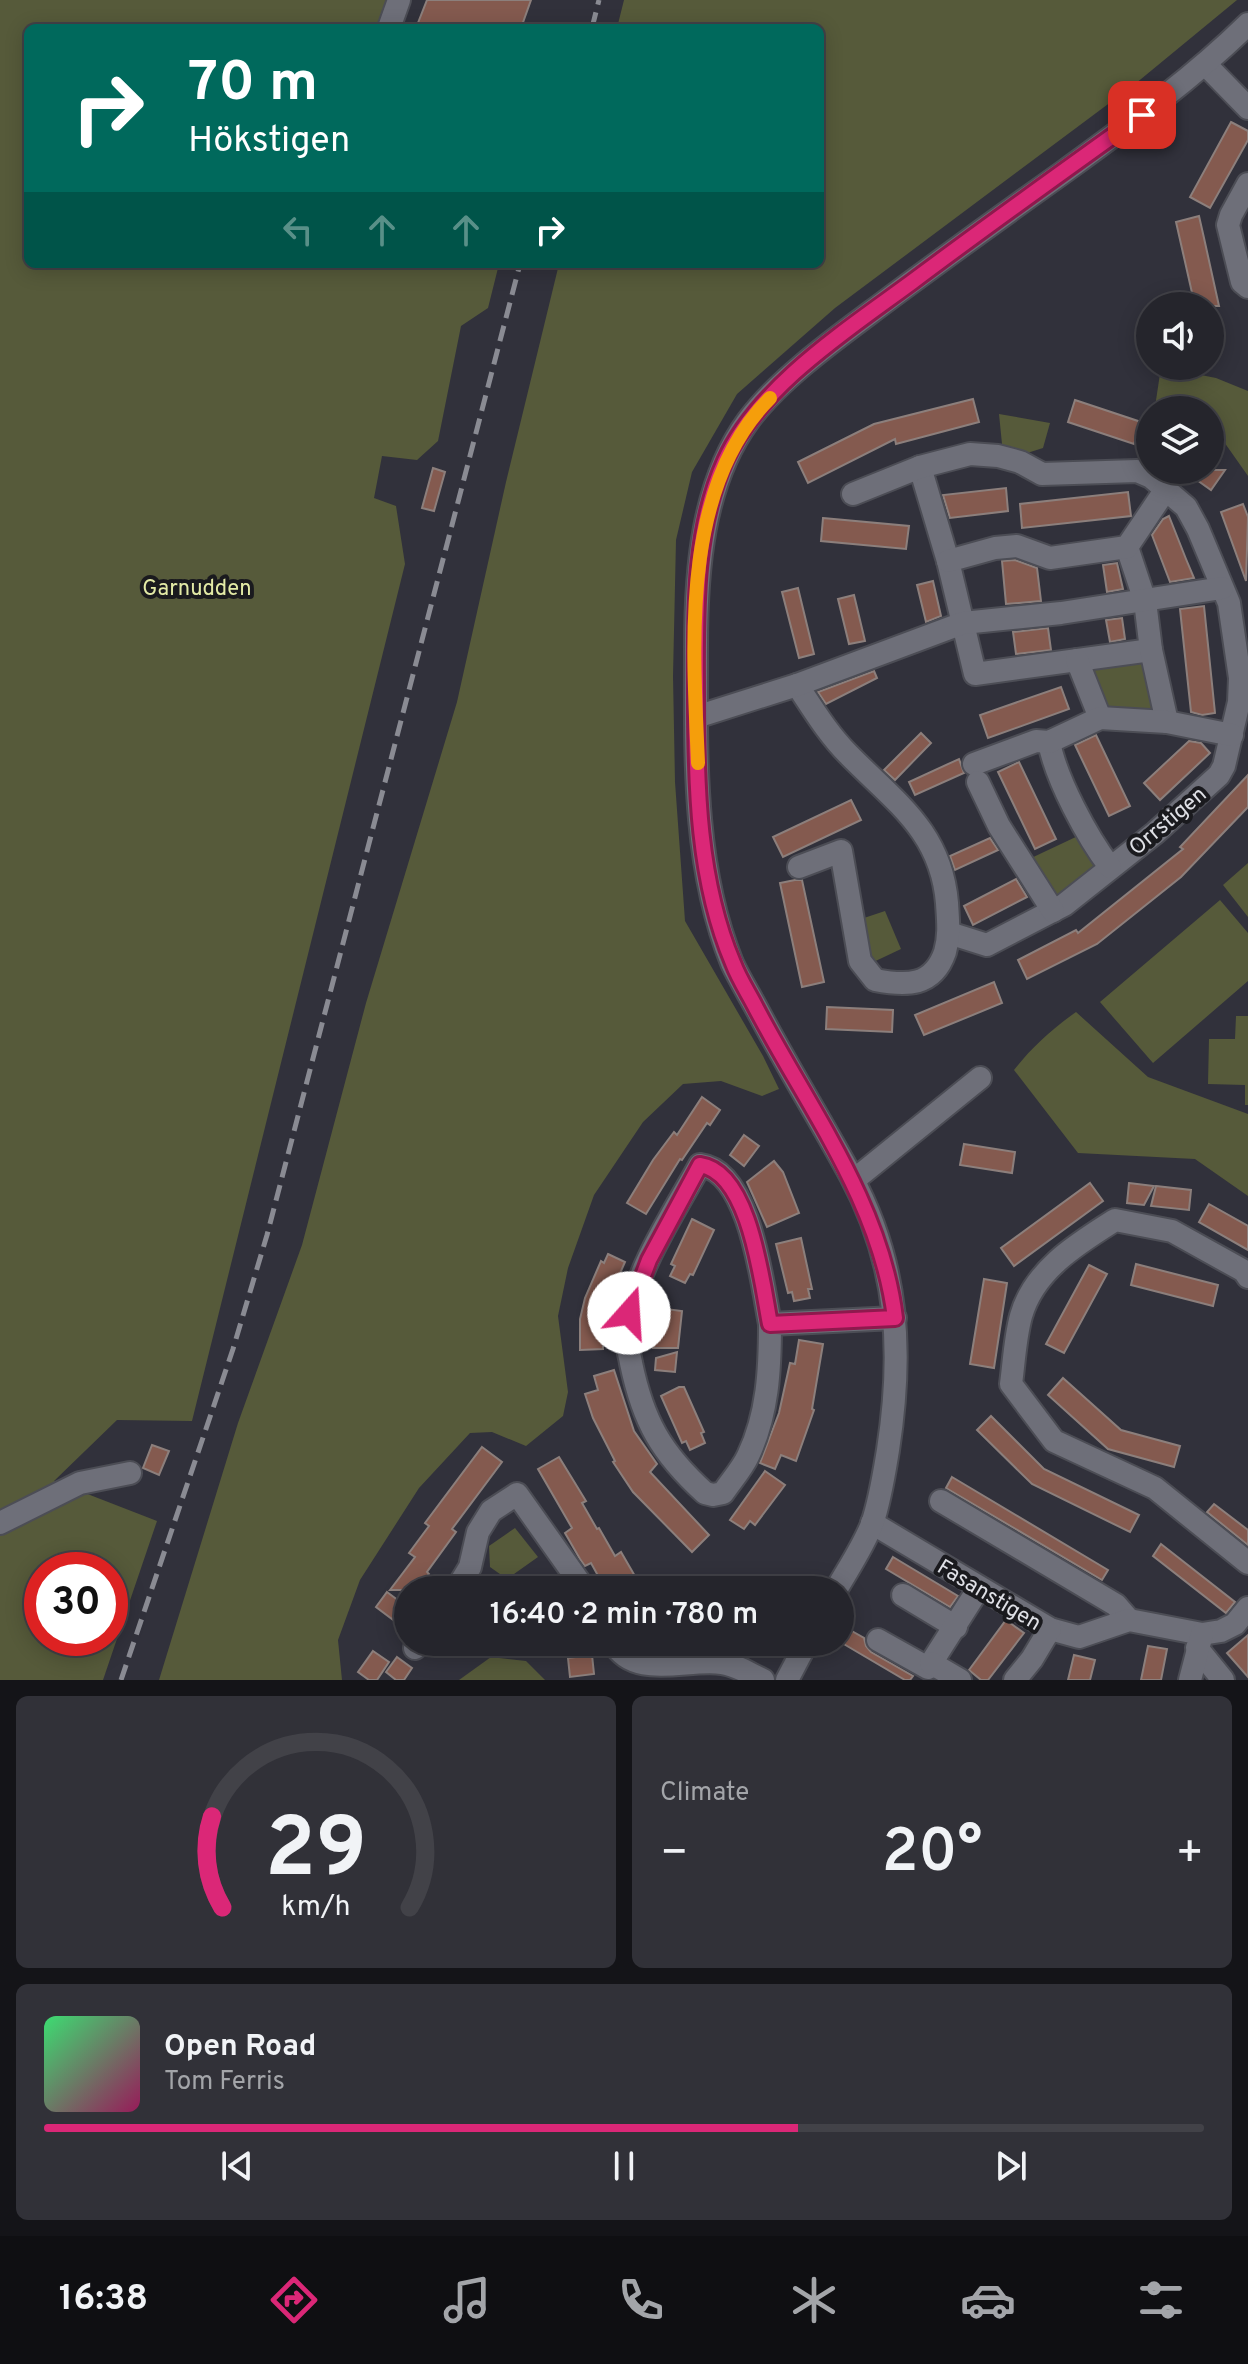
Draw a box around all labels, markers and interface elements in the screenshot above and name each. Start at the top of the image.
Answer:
text: 70 m [188,50,318,120]
icon: right [56,56,160,160]
pin [1108,81,1176,149]
icon: arrive [1120,93,1164,137]
text: Hökstigen [188,119,350,165]
icon: left [276,208,320,252]
icon: ahead [360,208,404,252]
icon: ahead [444,208,488,252]
icon: right [528,208,572,252]
map controls [1136,292,1224,484]
button: sound [1136,292,1224,380]
button: layers [1136,396,1224,484]
park label: Garnudden [142,576,252,603]
street label: Orrstigen [1124,782,1213,862]
position arrow [587,1271,671,1355]
speed limit sign: 30 [24,1552,128,1656]
street label: Fasanstigen [932,1554,1046,1638]
text: 16:40 · 2 min · 780 m [490,1597,758,1634]
text: Climate [660,1777,749,1810]
text: 29 [265,1801,367,1906]
text: 20° [882,1817,982,1893]
text: − [660,1827,688,1883]
text: + [1176,1827,1204,1883]
text: km/h [281,1890,351,1926]
text: Open Road [164,2029,316,2066]
text: Tom Ferris [164,2066,285,2099]
icon: previous [215,2144,259,2188]
icon: pause [602,2144,646,2188]
icon: next [989,2144,1033,2188]
icon: directions [266,2272,322,2328]
icon: music [439,2272,495,2328]
icon: phone [613,2272,669,2328]
icon: climate [786,2272,842,2328]
icon: car [960,2272,1016,2328]
icon: filters [1133,2272,1189,2328]
text: 16:38 [59,2277,148,2323]

